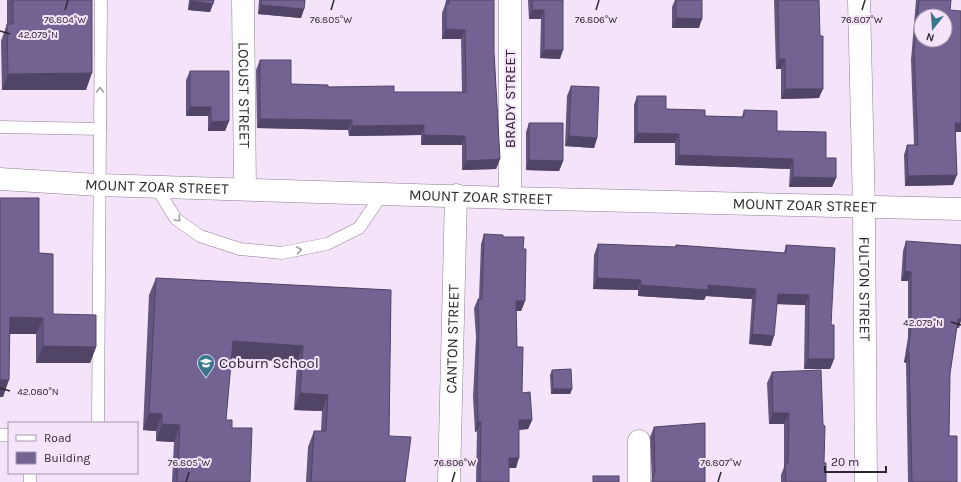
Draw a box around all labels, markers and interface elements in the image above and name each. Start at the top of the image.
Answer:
north arrow [913,8,953,48]
text: 76.804°W [44,14,86,26]
text: 76.805°W [310,14,352,26]
text: 76.806°W [575,14,617,26]
text: 76.807°W [841,14,883,26]
text: 42.079°N [18,29,58,41]
text: N [925,30,936,44]
street label: LOCUST STREET [234,42,254,149]
street label: BRADY STREET [501,49,519,148]
one-way arrow [96,87,104,93]
street label: MOUNT ZOAR STREET [84,175,229,198]
street label: MOUNT ZOAR STREET [409,186,553,208]
street label: MOUNT ZOAR STREET [732,194,877,216]
one-way arrow [173,214,180,222]
street label: FULTON STREET [855,236,874,342]
one-way arrow [296,246,302,254]
street label: CANTON STREET [442,284,463,394]
text: 42.079°N [903,317,943,329]
school or university icon: Coburn School [196,353,216,378]
place label: Coburn School [219,354,319,372]
text: 42.080°N [17,386,59,398]
legend [8,422,138,474]
text: Road [44,431,72,445]
scale bar [825,448,886,474]
text: Building [44,451,91,465]
text: 20 m [831,455,859,469]
text: 76.805°W [168,457,210,469]
text: 76.806°W [434,457,476,469]
text: 76.807°W [700,457,742,469]

